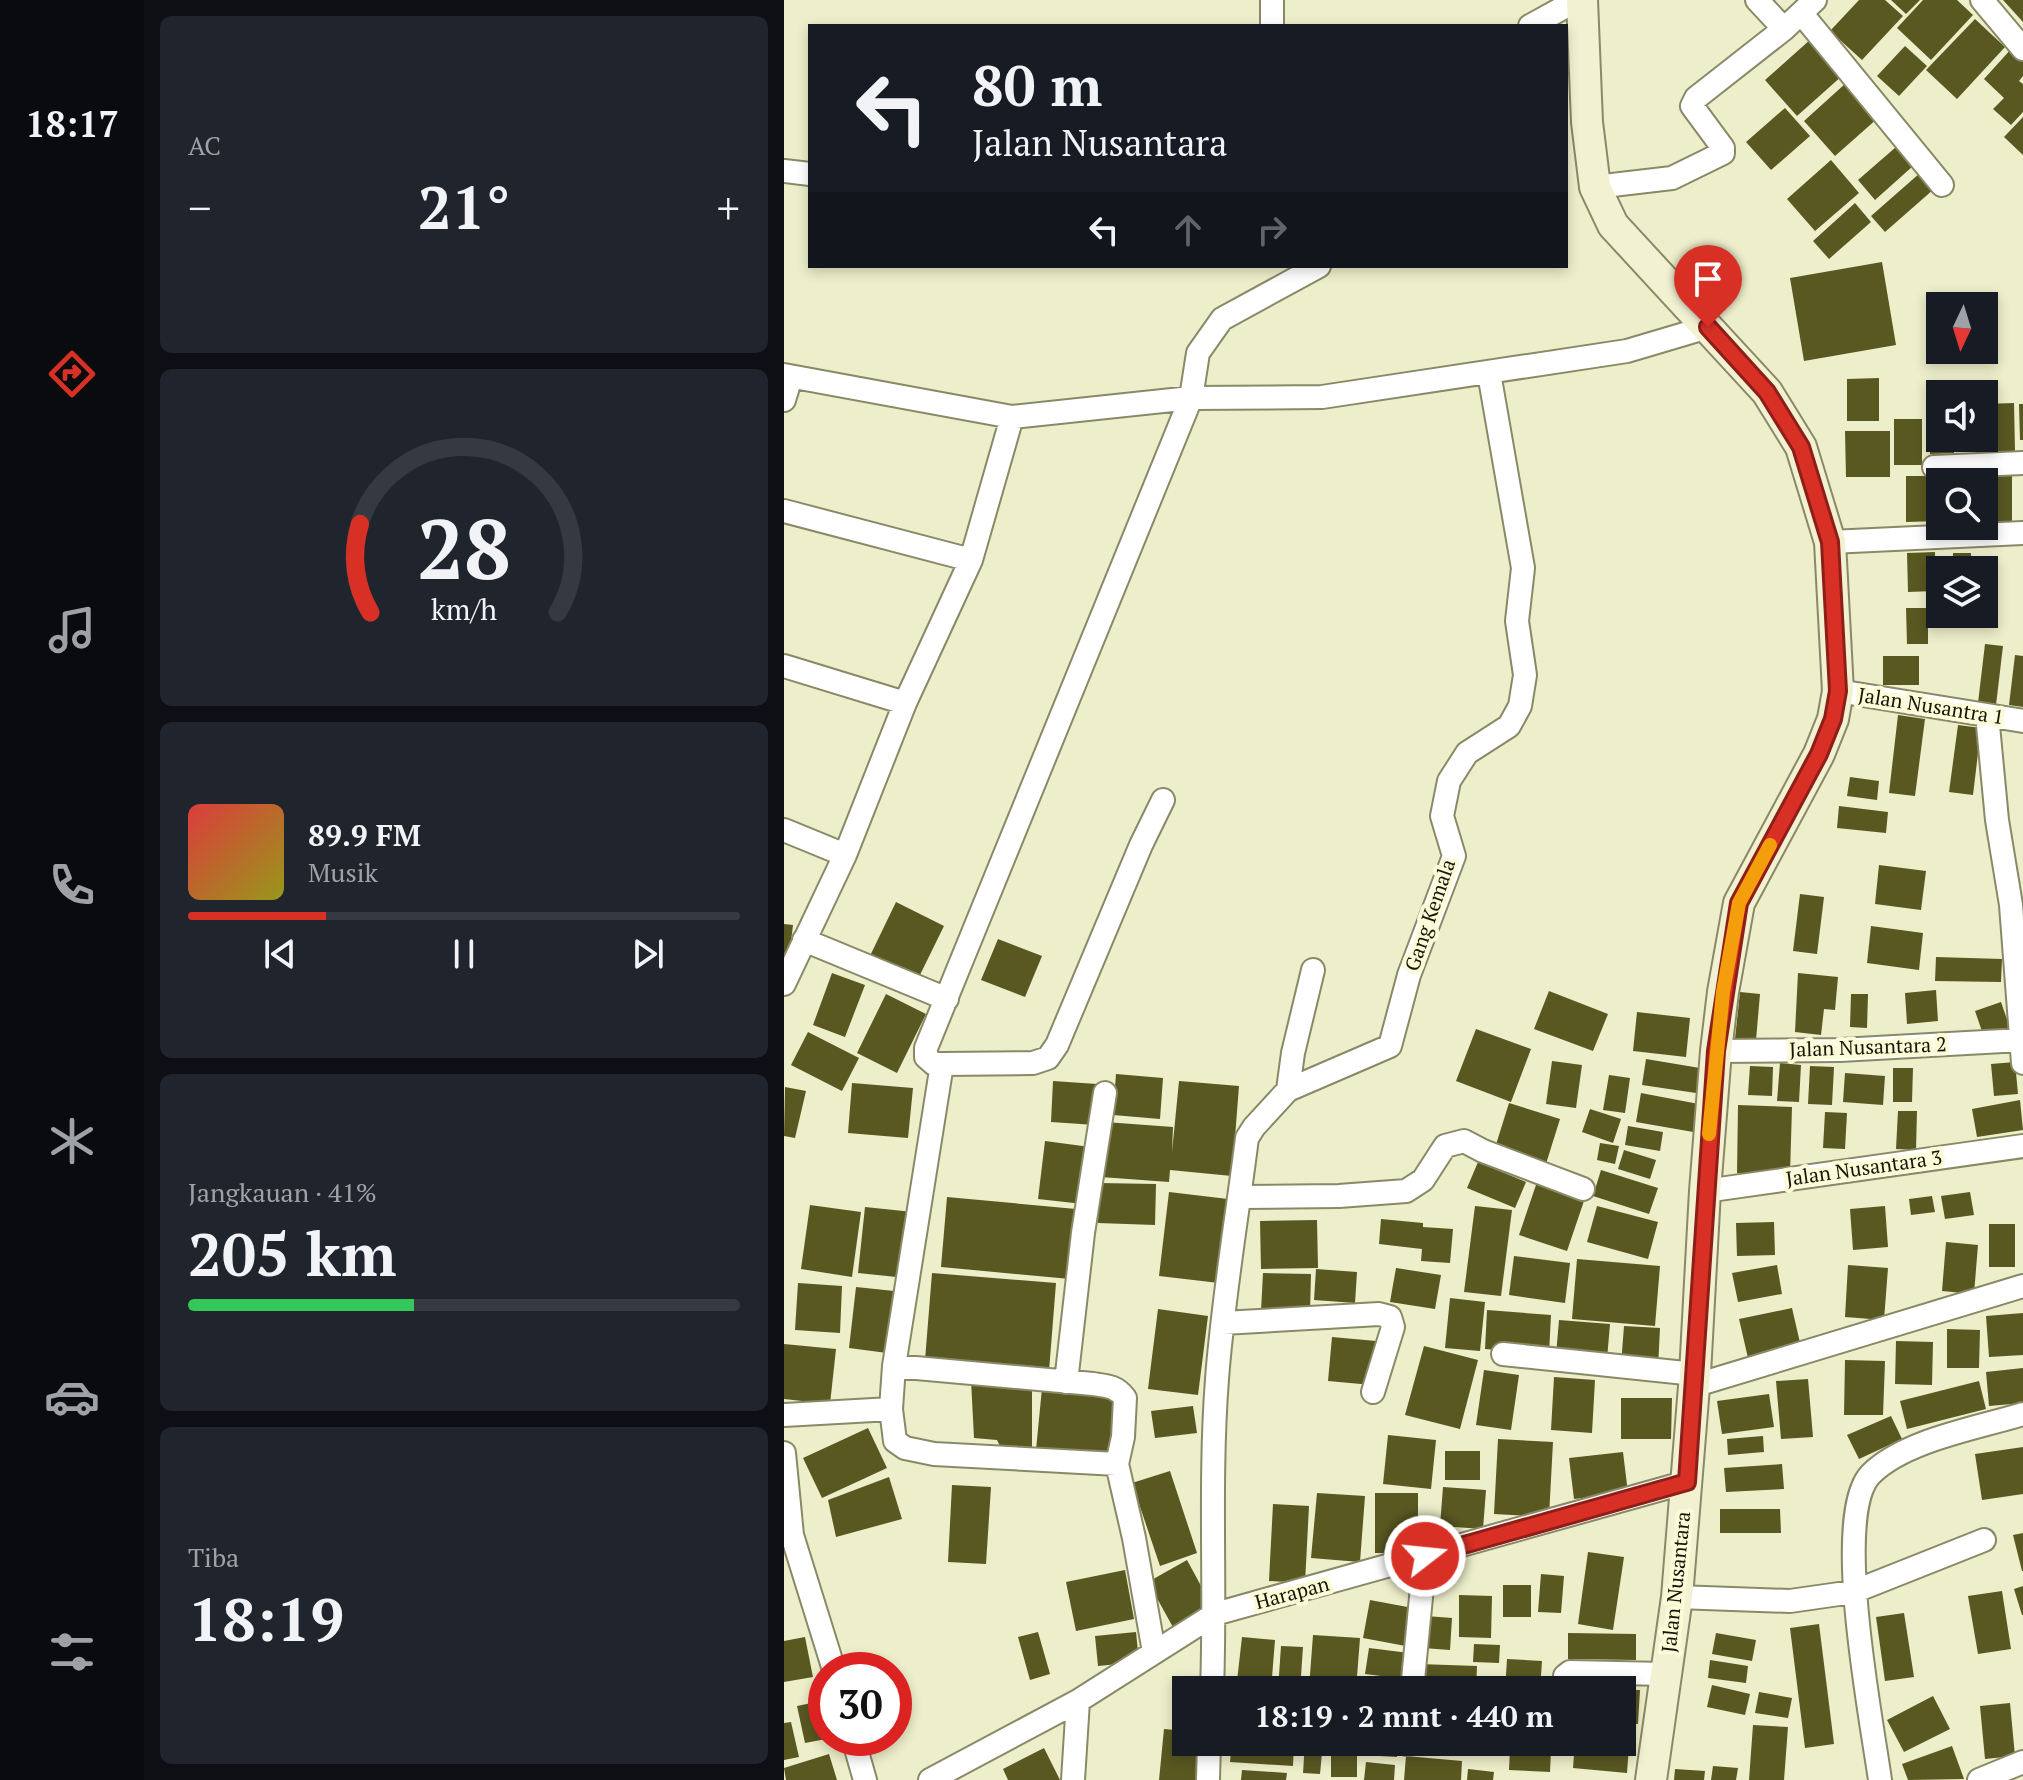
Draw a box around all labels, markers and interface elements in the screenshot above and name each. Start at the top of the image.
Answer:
text: 80 m [972,48,1102,122]
icon: left [840,56,944,160]
text: 18:17 [25,100,119,147]
text: Jalan Nusantara [972,119,1227,166]
text: AC [188,128,221,162]
text: 21° [418,167,510,246]
text: − [188,178,211,237]
text: + [717,178,740,237]
icon: left [1082,208,1126,252]
icon: ahead [1166,208,1210,252]
icon: right [1250,208,1294,252]
pin [1674,245,1742,327]
icon: arrive [1686,257,1730,301]
north arrow [1926,292,1998,364]
map controls [1926,292,1998,628]
icon: directions [44,346,100,402]
button: sound [1926,380,1998,452]
button: search [1926,468,1998,540]
text: 28 [417,493,511,603]
button: layers [1926,556,1998,628]
text: km/h [431,590,497,628]
icon: music [44,602,100,658]
street label: Jalan Nusantra 1 [1856,681,2006,730]
text: 89.9 FM [308,815,421,855]
text: Musik [308,855,378,889]
street label: Gang Kemala [1398,855,1461,974]
icon: phone [44,857,100,913]
icon: previous [258,932,302,976]
icon: pause [442,932,486,976]
icon: next [626,932,670,976]
street label: Jalan Nusantara 2 [1789,1030,1947,1063]
icon: climate [44,1113,100,1169]
street label: Jalan Nusantara 3 [1784,1143,1944,1192]
text: Jangkauan · 41% [188,1175,377,1209]
text: 205 km [188,1214,396,1293]
icon: car [44,1369,100,1425]
street label: Jalan Nusantara [1655,1510,1696,1654]
position arrow [1383,1514,1467,1598]
text: Tiba [188,1540,239,1574]
street label: Harapan [1252,1570,1332,1615]
text: 18:19 [188,1579,344,1658]
icon: filters [44,1624,100,1680]
speed limit sign: 30 [808,1652,912,1756]
text: 18:19 · 2 mnt · 440 m [1255,1696,1553,1736]

